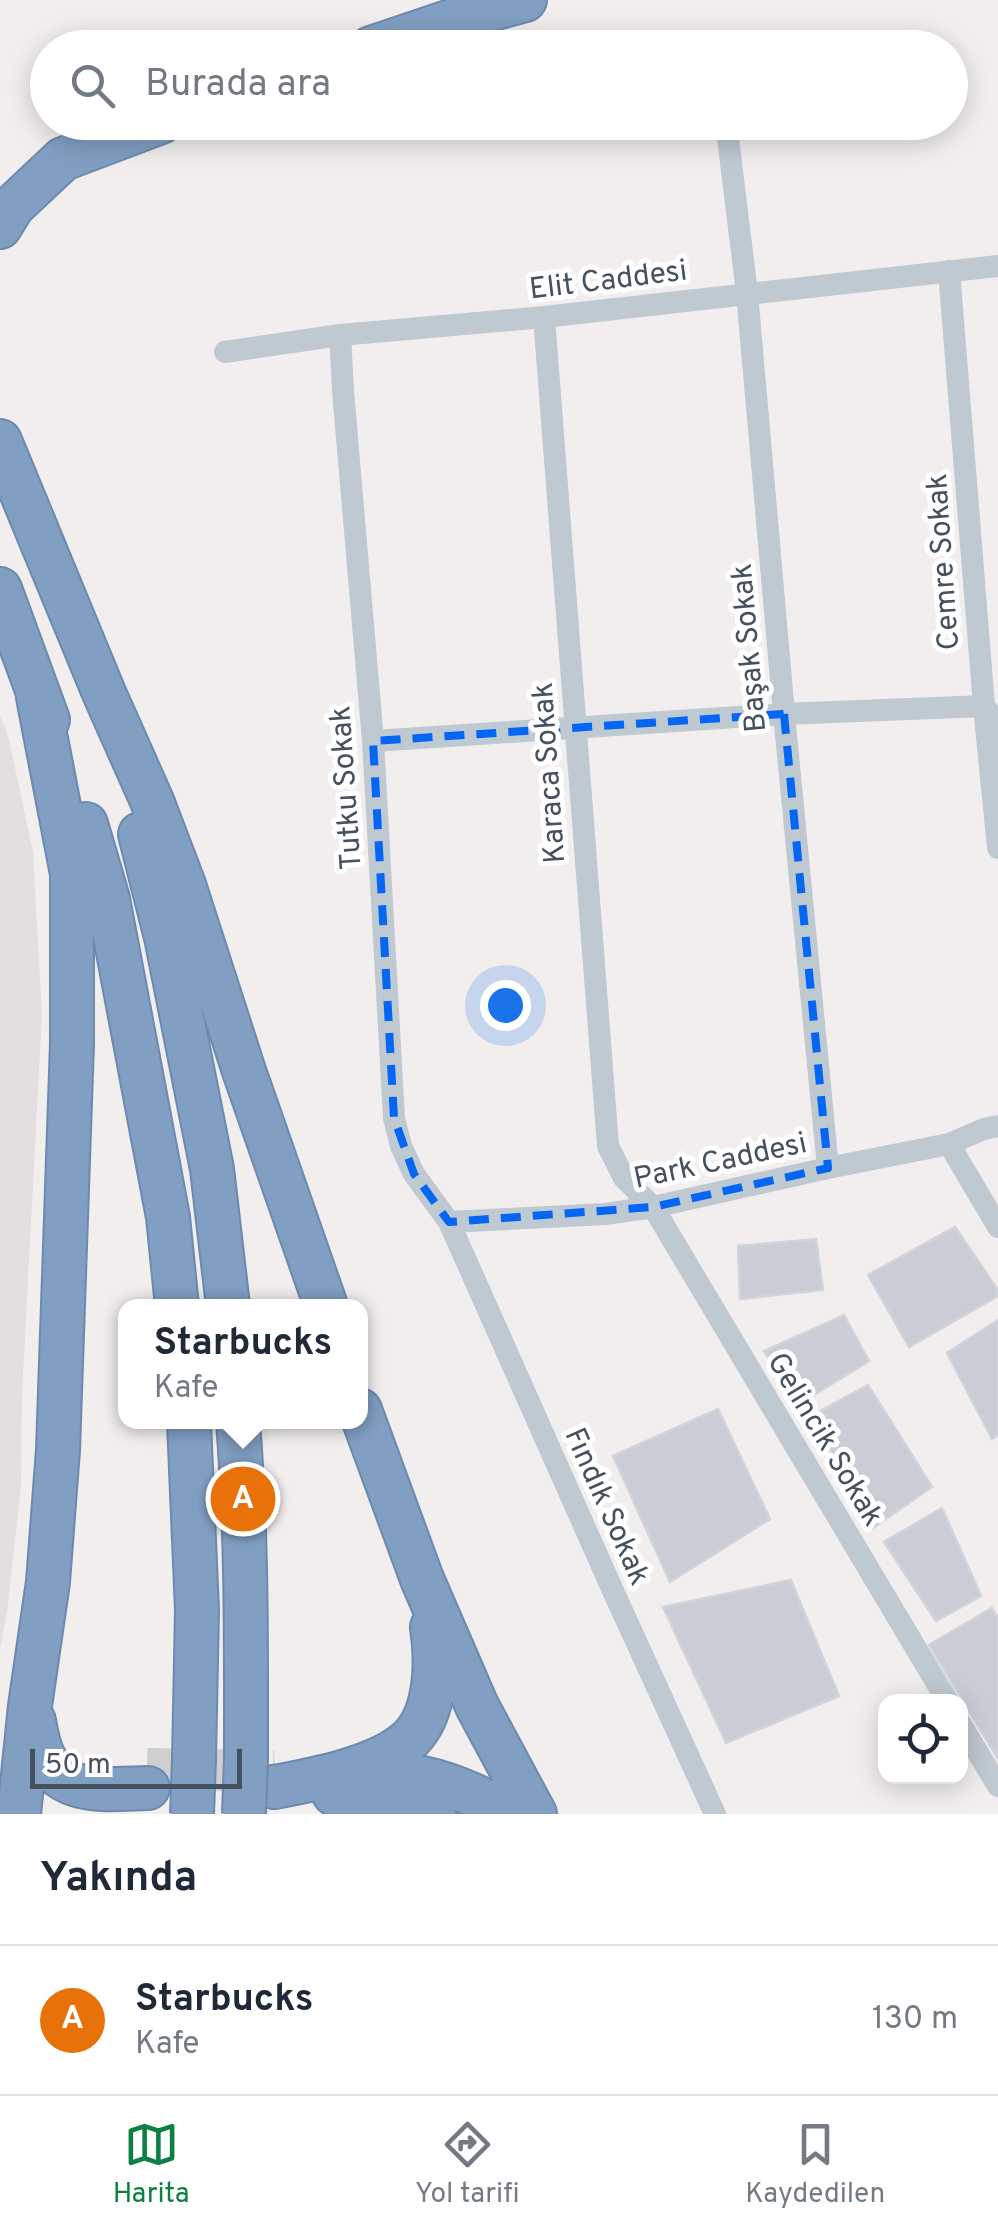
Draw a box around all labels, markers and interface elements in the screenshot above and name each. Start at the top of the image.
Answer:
search box [30,30,968,140]
icon: search [65,58,120,113]
text: Burada ara [145,61,331,110]
street label: Elit Caddesi [527,253,689,310]
street label: Cemre Sokak [920,472,969,651]
street label: Başak Sokak [725,562,776,734]
street label: Karaca Sokak [526,681,575,865]
street label: Tutku Sokak [323,705,372,871]
your location [480,980,531,1031]
street label: Park Caddesi [631,1126,810,1199]
popup [118,1299,368,1429]
text: Starbucks [154,1320,332,1369]
street label: Gelincik Sokak [757,1347,890,1534]
text: Kafe [154,1369,218,1409]
street label: Fındık Sokak [555,1423,657,1591]
pin: A [210,1462,276,1536]
map controls [878,1694,968,1784]
button: locate [878,1694,968,1784]
scale bar [30,1744,242,1788]
text: 50 m [45,1748,111,1784]
text: Yakında [40,1853,197,1906]
text: Starbucks [135,1976,313,2025]
text: A [61,2000,84,2040]
text: 130 m [872,2000,958,2040]
text: Kafe [135,2025,200,2065]
tab: Harita [113,2117,190,2213]
tab: Yol tarifi [415,2117,520,2213]
tab: Kaydedilen [745,2117,885,2213]

